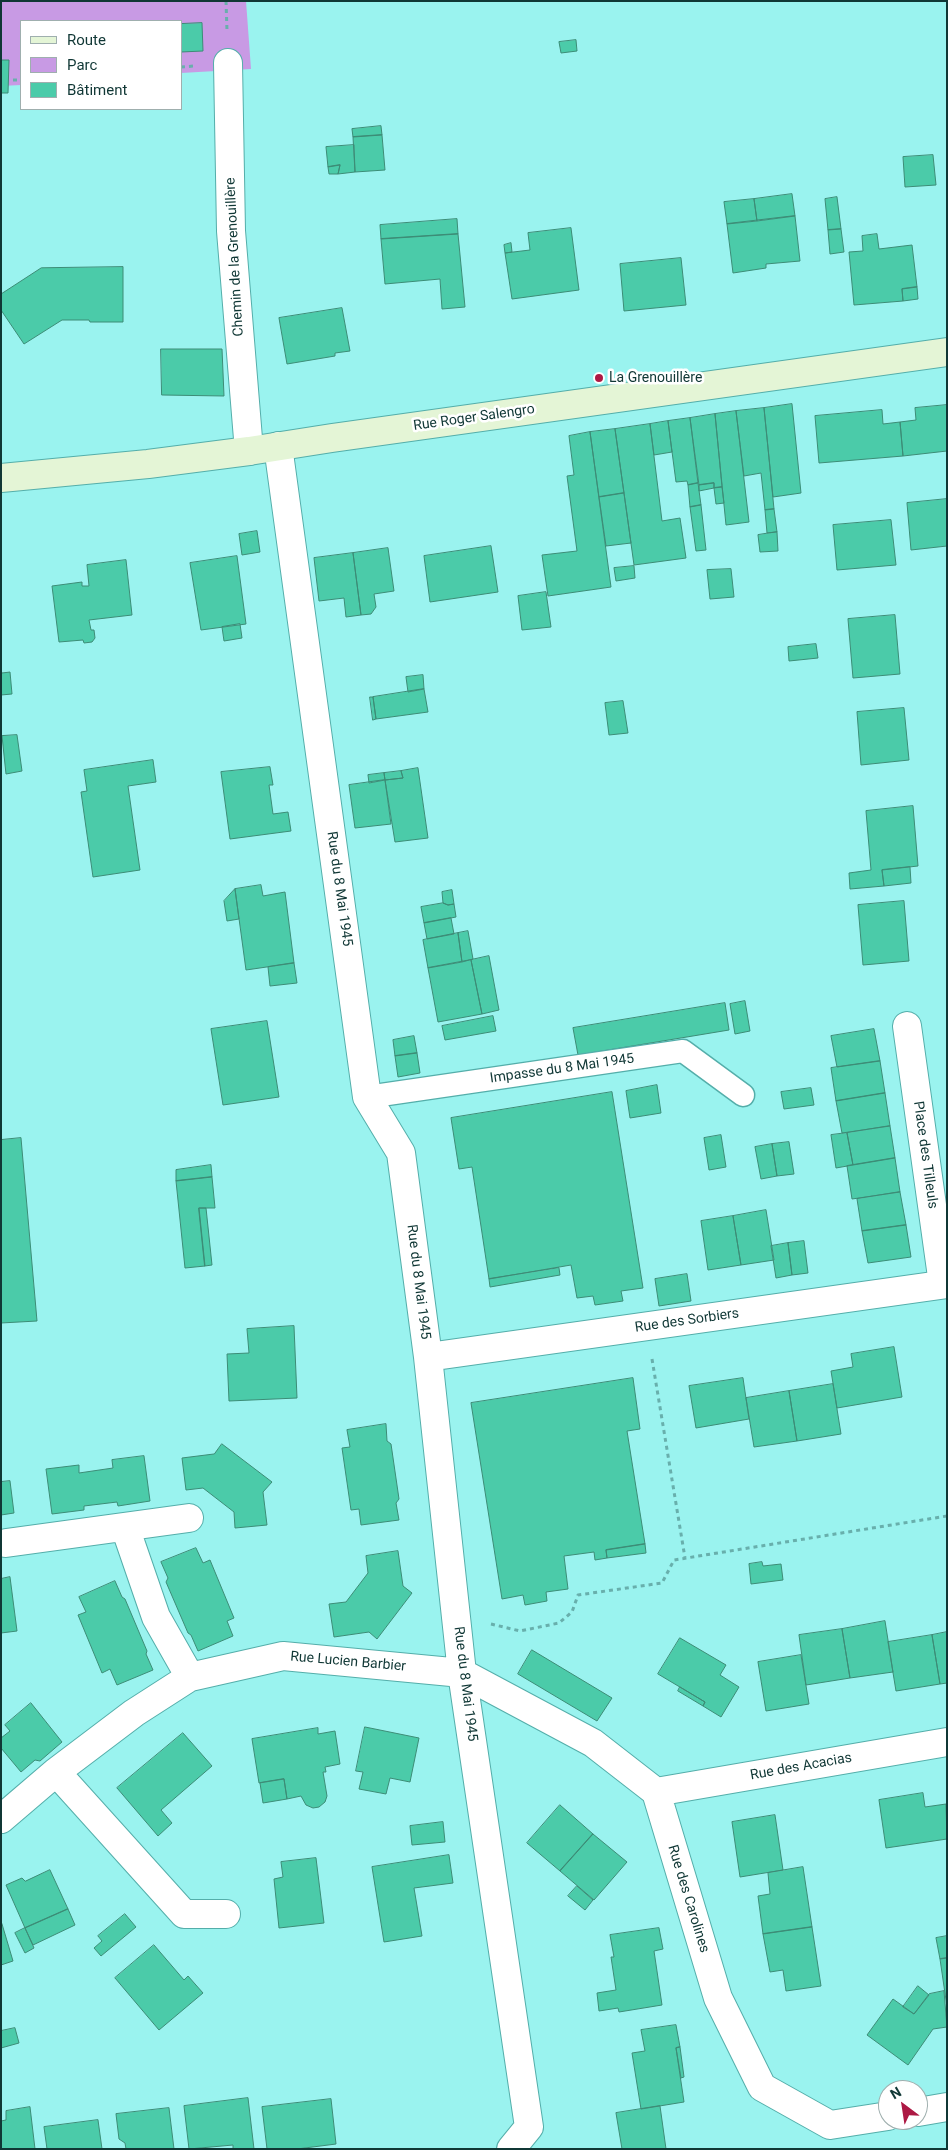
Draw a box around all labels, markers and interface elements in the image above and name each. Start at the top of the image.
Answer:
legend [20,20,182,110]
text: Route [67,31,106,49]
text: Parc [67,56,97,74]
text: Bâtiment [67,81,127,99]
street label: Chemin de la Grenouillère [222,177,248,337]
place label: La Grenouillère [609,370,702,386]
marker: La Grenouillère [593,372,605,384]
street label: Rue Roger Salengro [412,401,536,435]
street label: Rue du 8 Mai 1945 [323,830,355,948]
street label: Impasse du 8 Mai 1945 [489,1051,635,1087]
street label: Place des Tilleuls [909,1100,941,1210]
street label: Rue du 8 Mai 1945 [403,1223,433,1341]
street label: Rue des Sorbiers [634,1305,740,1337]
street label: Rue du 8 Mai 1945 [450,1625,480,1743]
street label: Rue Lucien Barbier [289,1649,407,1675]
street label: Rue des Acacias [749,1750,853,1784]
street label: Rue des Carolines [664,1843,712,1955]
north arrow [878,2080,928,2130]
text: N [887,2084,904,2102]

